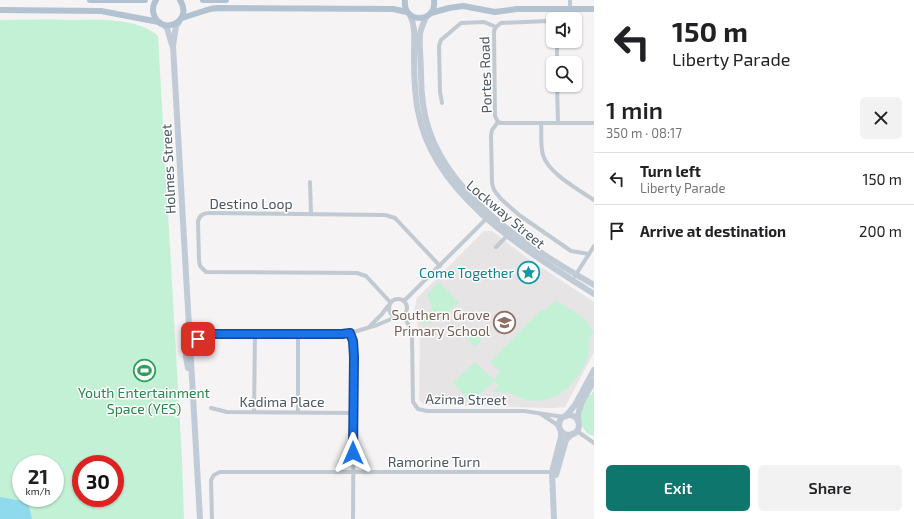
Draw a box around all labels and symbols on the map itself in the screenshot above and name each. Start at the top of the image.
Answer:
street label: Portes Road [475,36,495,114]
street label: Holmes Street [157,123,179,215]
street label: Lockway Street [463,176,549,252]
street label: Destino Loop [209,195,293,212]
place icon: Come Together [516,259,542,285]
place label: Come Together [419,264,514,281]
place label: Southern Grove Primary School [391,306,491,339]
school or university icon: Southern Grove Primary School [492,309,518,335]
pin [181,322,215,356]
sports icon: Youth Entertainment Space (YES) [131,357,157,383]
place label: Youth Entertainment Space (YES) [78,384,210,417]
street label: Azima Street [425,390,507,408]
street label: Kadima Place [240,393,324,410]
position arrow [332,432,374,474]
street label: Ramorine Turn [388,453,480,470]
speed limit sign: 30 [72,455,124,507]

